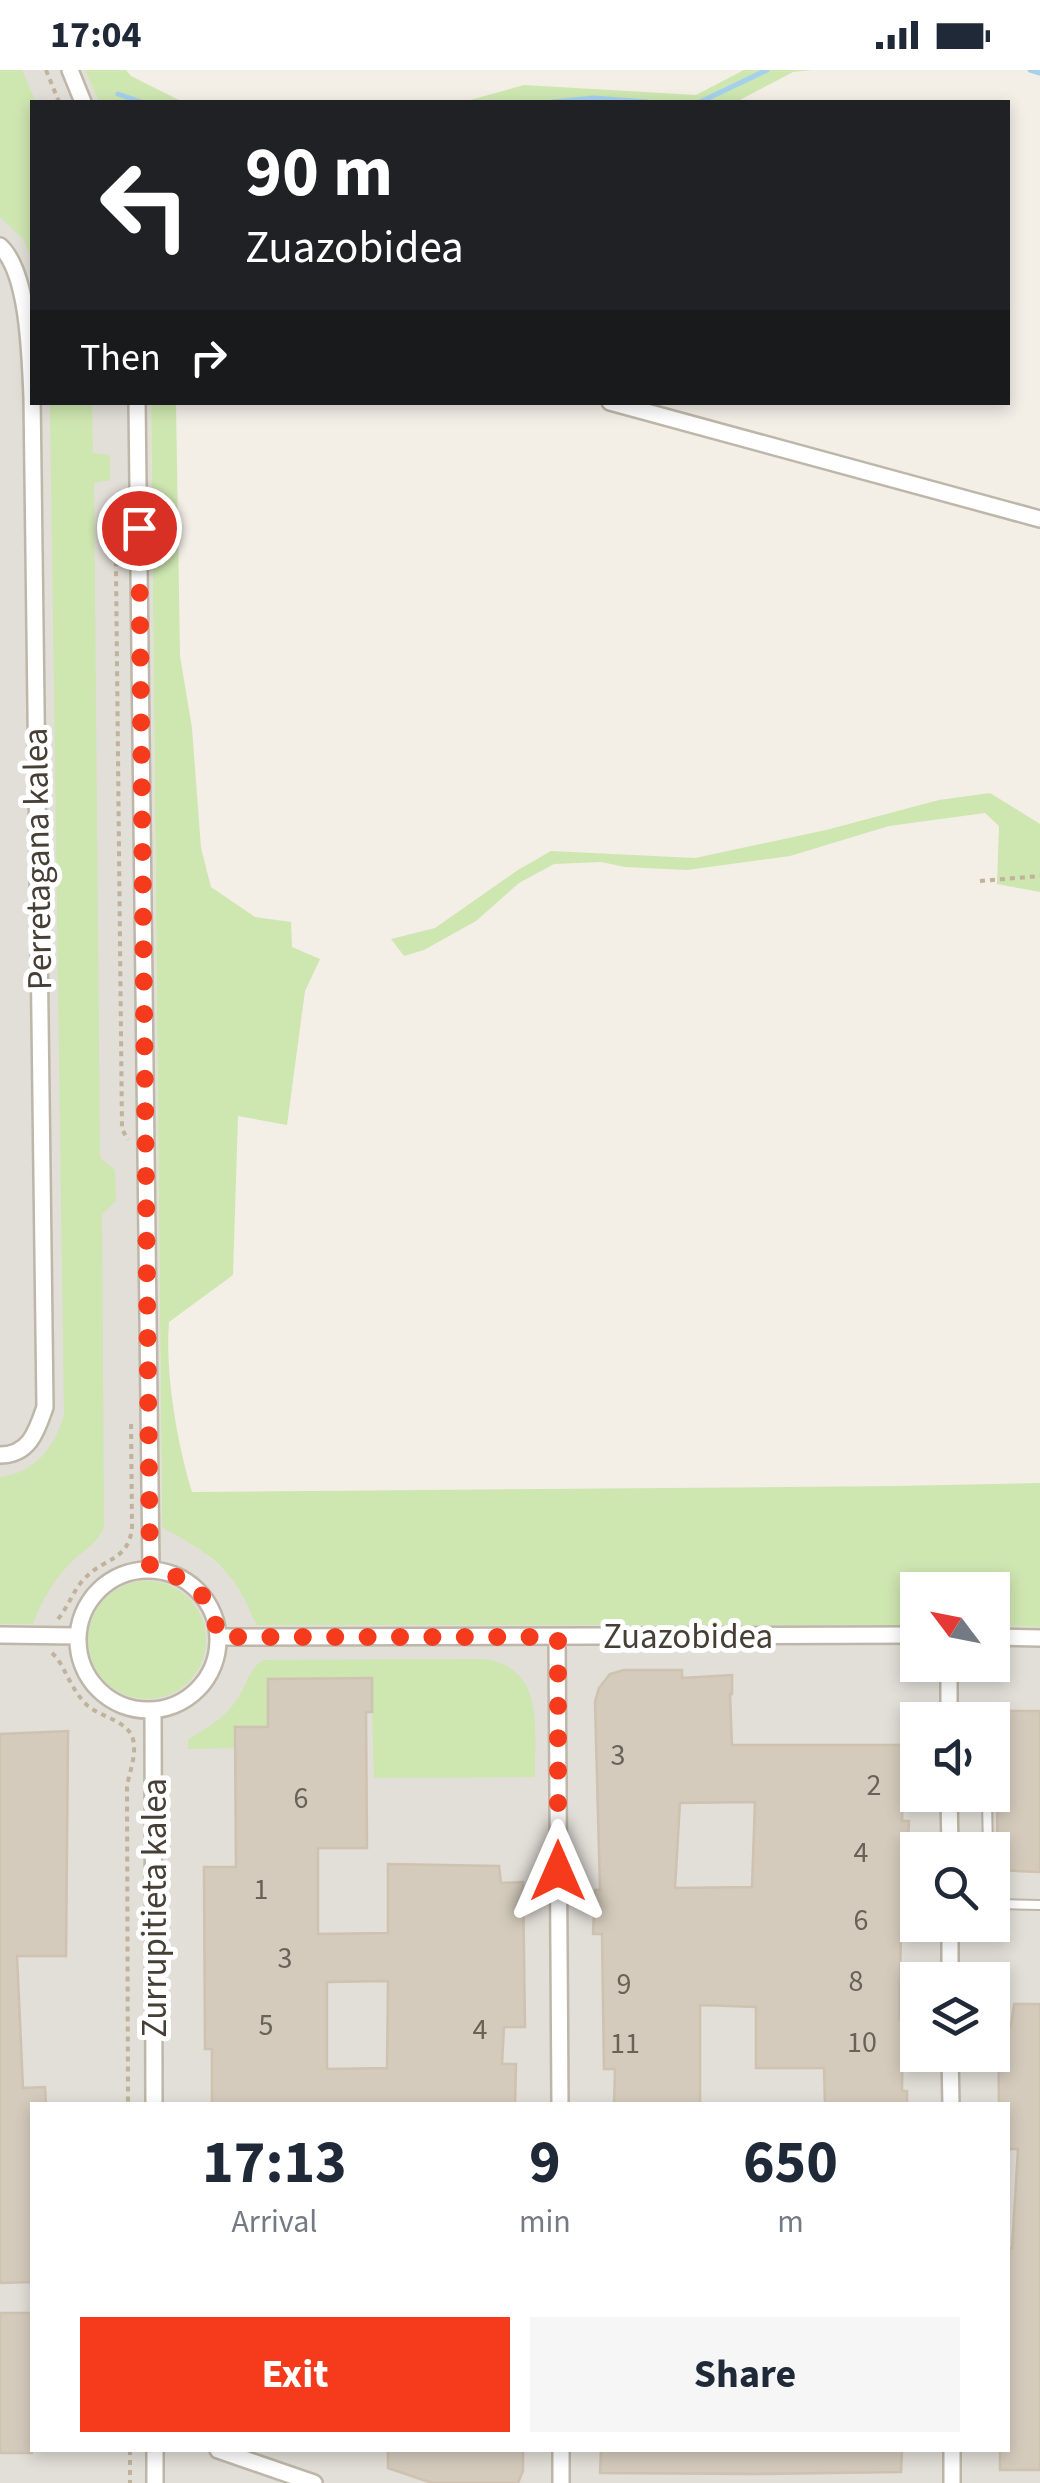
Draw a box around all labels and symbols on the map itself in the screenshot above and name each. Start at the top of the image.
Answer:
pin [97,486,182,571]
street label: Perretagana kalea [11,727,65,991]
north arrow [900,1572,1010,1682]
street label: Zuazobidea [603,1612,773,1662]
house number: 3 [611,1734,625,1777]
house number: 2 [867,1764,881,1807]
house number: 6 [294,1777,308,1820]
street label: Zurrupitieta kalea [130,1778,180,2038]
position arrow [506,1819,610,1923]
house number: 4 [854,1831,869,1874]
house number: 1 [254,1868,268,1911]
house number: 6 [854,1899,868,1942]
house number: 3 [278,1937,292,1980]
house number: 8 [849,1960,863,2003]
house number: 9 [617,1963,631,2006]
house number: 5 [259,2004,273,2047]
house number: 4 [473,2008,488,2051]
house number: 10 [847,2021,877,2064]
house number: 11 [610,2022,640,2065]

